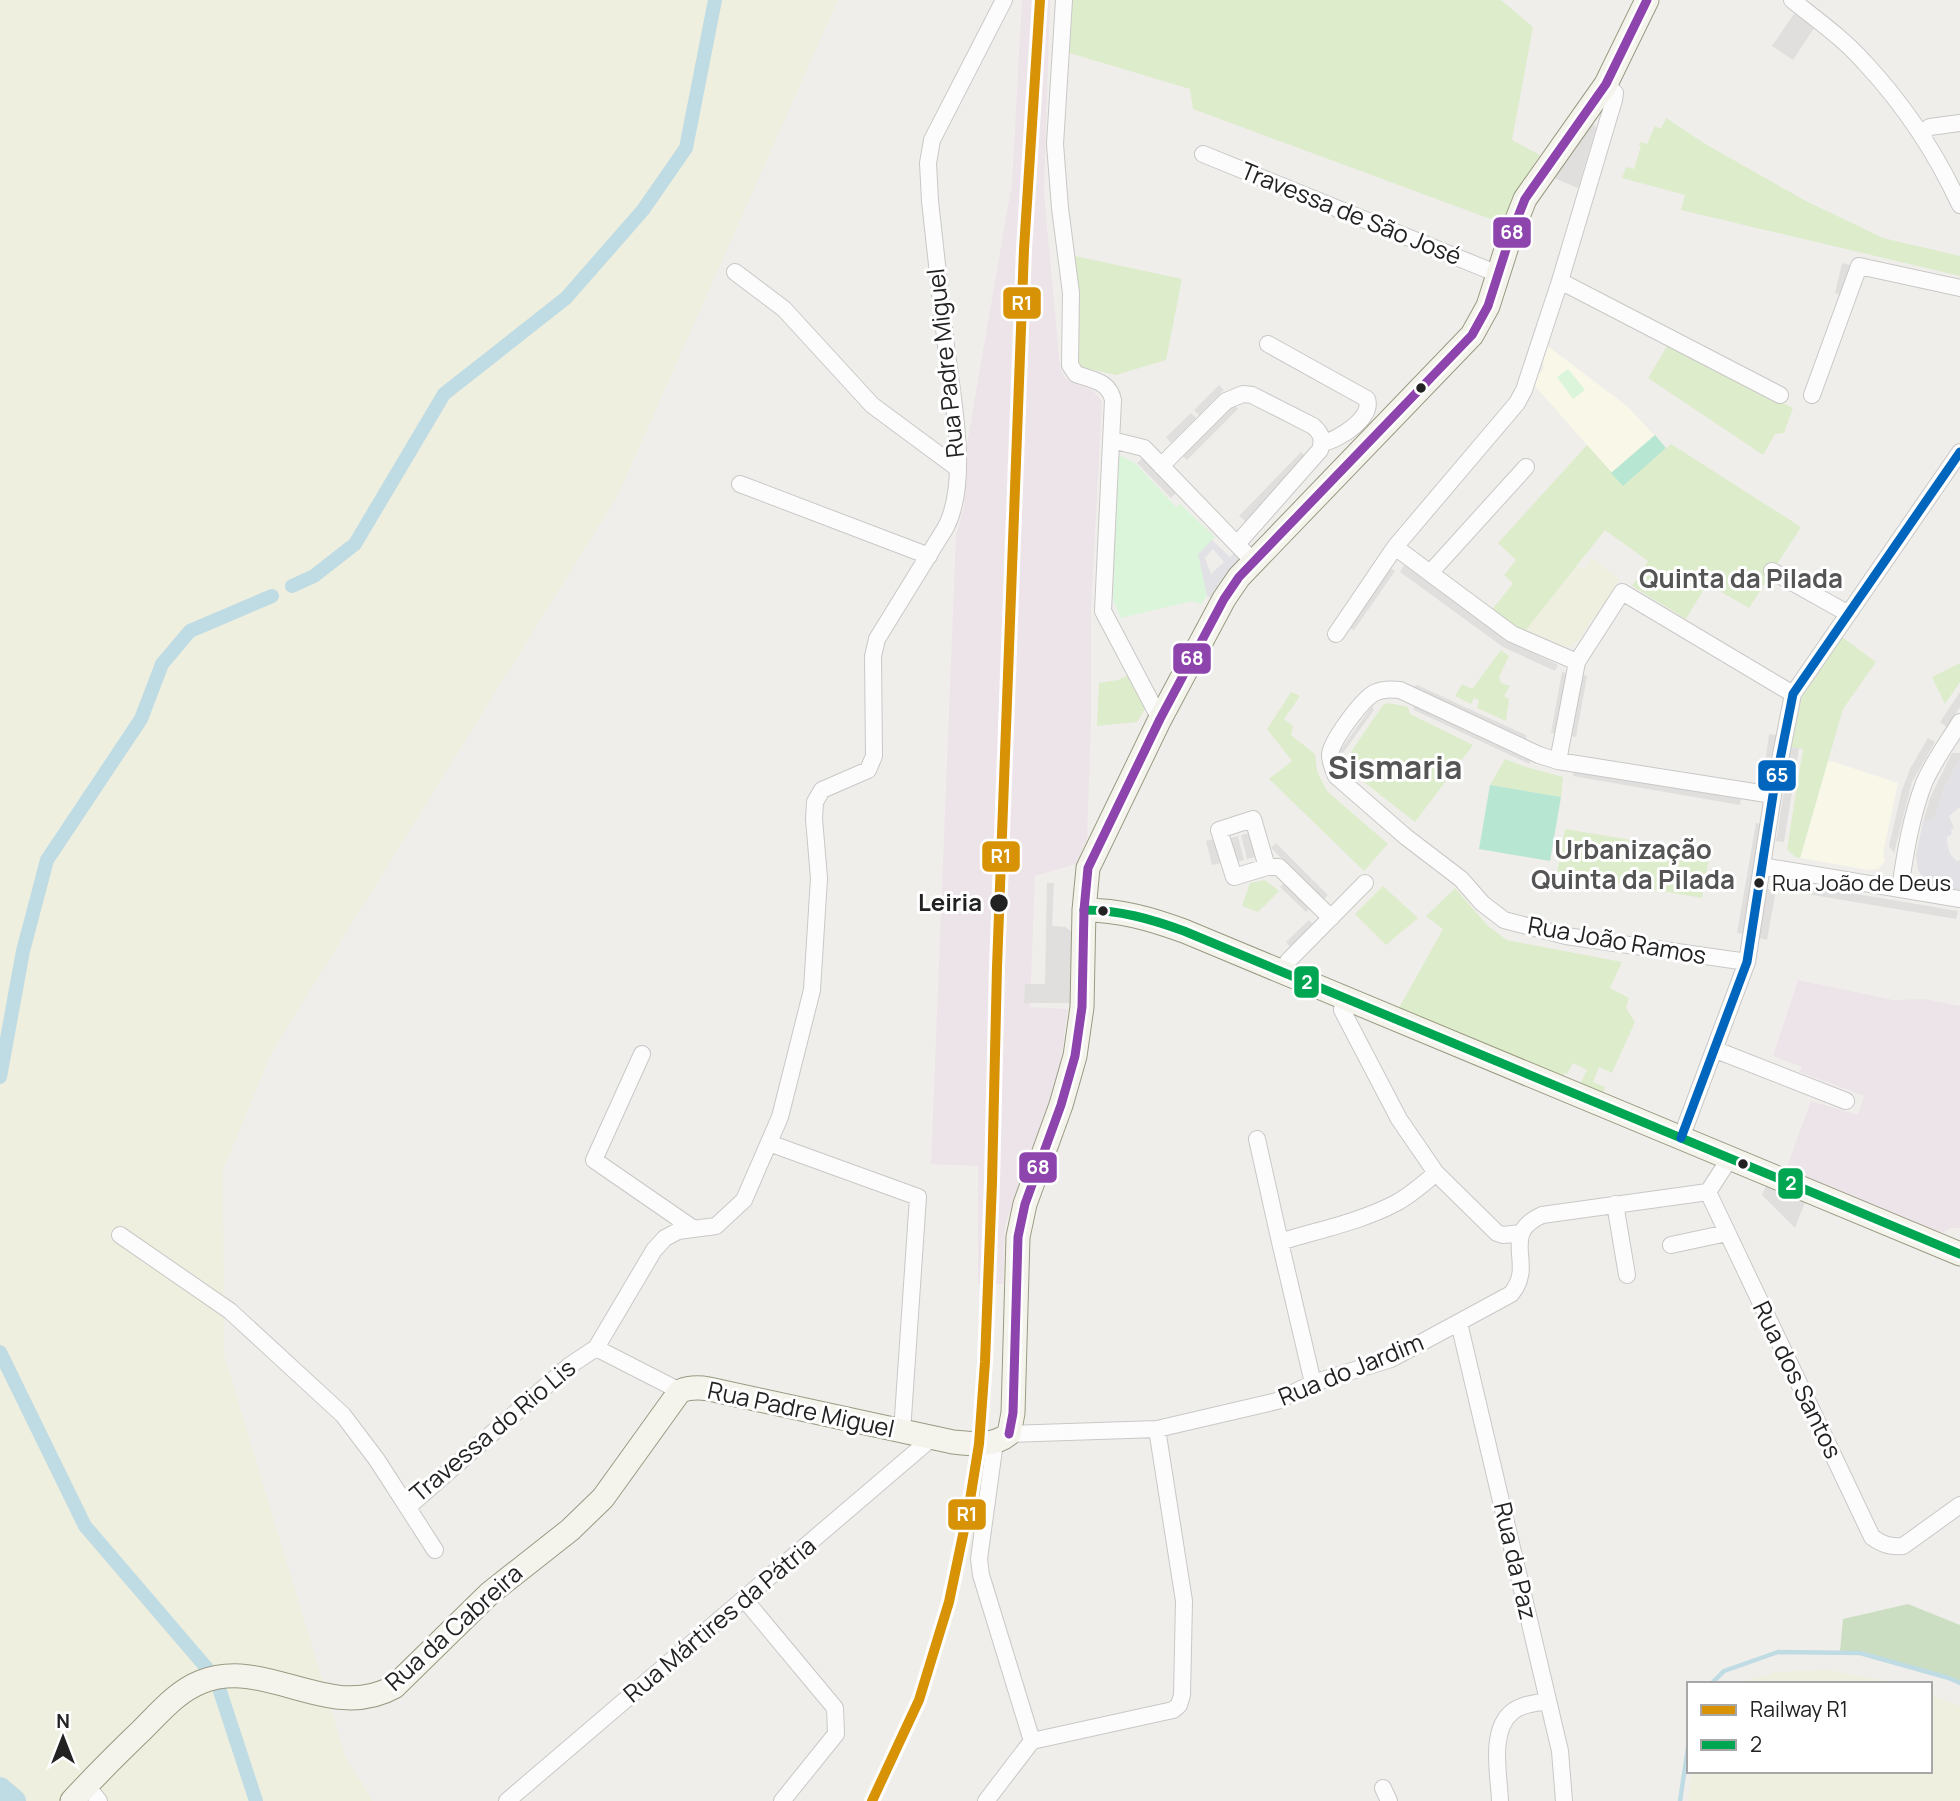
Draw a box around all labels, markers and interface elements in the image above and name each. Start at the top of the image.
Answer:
street label: Travessa de São José [1236,153,1467,272]
line badge: 68 [1492,216,1532,249]
text: 68 [1500,219,1524,245]
street label: Rua Padre Miguel [918,267,971,459]
line badge: R1 [1002,286,1042,320]
text: R1 [1012,290,1032,316]
unlabelled marker [1414,381,1428,395]
district label: Quinta da Pilada [1639,560,1843,596]
line badge: 68 [1172,642,1212,675]
text: 68 [1180,645,1204,671]
district label: Sismaria [1328,745,1462,789]
line badge: 65 [1757,759,1797,792]
text: 65 [1766,762,1788,788]
district label: Urbanização Quinta da Pilada [1531,831,1735,897]
line badge: R1 [981,840,1021,873]
text: R1 [991,843,1011,869]
place label: Rua João de Deus [1772,868,1951,898]
marker: Rua João de Deus [1752,876,1766,890]
place label: Leiria [918,885,982,918]
marker: Leiria [988,892,1010,914]
unlabelled marker [1096,904,1110,918]
street label: Rua João Ramos [1525,908,1709,971]
line badge: 2 [1293,965,1320,999]
text: 2 [1301,969,1313,995]
line badge: 68 [1018,1151,1058,1184]
text: 68 [1026,1154,1050,1180]
unlabelled marker [1736,1157,1750,1171]
line badge: 2 [1777,1167,1804,1200]
text: 2 [1785,1170,1797,1196]
street label: Rua dos Santos [1746,1295,1851,1464]
street label: Rua do Jardim [1273,1325,1428,1413]
street label: Travessa do Rio Lis [402,1351,582,1509]
street label: Rua Padre Miguel [705,1373,898,1444]
line badge: R1 [947,1498,987,1531]
street label: Rua da Paz [1487,1499,1546,1623]
text: R1 [957,1501,977,1527]
street label: Rua Mártires da Pátria [616,1529,822,1709]
street label: Rua da Cabreira [377,1556,529,1697]
legend [1687,1682,1932,1773]
text: Railway R1 [1750,1695,1848,1723]
north arrow [28,1703,98,1773]
text: N [56,1708,70,1734]
text: 2 [1750,1730,1762,1758]

